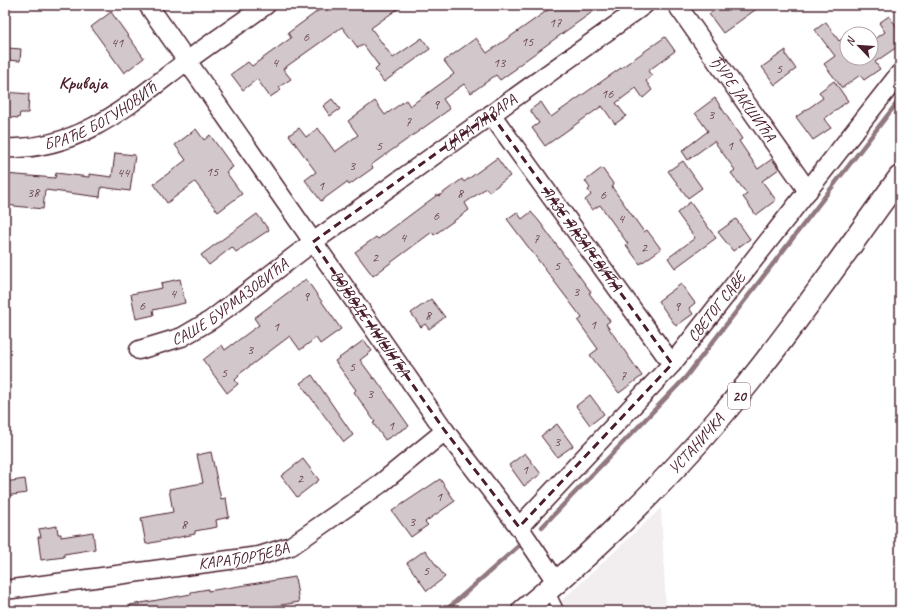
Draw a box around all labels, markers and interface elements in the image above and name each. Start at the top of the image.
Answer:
house number: 17 [549,14,562,31]
north arrow [839,26,879,66]
house number: 6 [303,28,310,45]
house number: 15 [521,33,534,50]
house number: 41 [111,34,124,51]
text: N [842,34,859,48]
street label: ЂУРЕ ЈАКШИЋА [705,51,780,146]
house number: 4 [272,54,280,71]
house number: 13 [493,54,507,71]
house number: 5 [776,60,783,77]
district label: Криваја [59,72,109,94]
street label: БРАЋЕ БОГУНОВИЋ [42,77,162,155]
house number: 16 [601,85,614,102]
street label: ЦАРА ЛАЗАРА [437,89,521,157]
house number: 9 [433,96,441,113]
house number: 3 [708,106,716,123]
house number: 7 [405,113,412,130]
house number: 5 [376,137,383,154]
house number: 1 [727,137,734,154]
house number: 3 [349,157,357,174]
house number: 15 [206,163,219,180]
house number: 44 [117,164,131,181]
house number: 1 [318,177,325,194]
street label: ЛАЗЕ ЛАЗАРЕВИЋА [537,182,627,296]
house number: 38 [27,184,41,201]
house number: 8 [457,185,465,202]
house number: 6 [600,186,607,203]
house number: 6 [433,207,440,224]
house number: 4 [618,210,626,227]
house number: 4 [400,229,408,246]
house number: 7 [533,230,540,247]
house number: 2 [641,239,649,256]
house number: 2 [372,249,380,266]
street label: САШЕ БУРМАЗОВИЋА [169,254,293,350]
house number: 5 [554,257,561,274]
street label: ВОЈВОДЕ МИШИЋА [326,266,414,381]
street label: СВЕТОГ САВЕ [683,266,752,346]
house number: 3 [573,283,581,300]
house number: 4 [170,285,178,302]
house number: 9 [303,288,311,305]
house number: 6 [139,297,146,314]
house number: 9 [674,298,682,315]
house number: 8 [425,307,433,324]
house number: 1 [590,316,597,333]
house number: 1 [273,318,280,335]
house number: 3 [247,341,255,358]
house number: 5 [349,358,356,375]
house number: 5 [221,364,228,381]
house number: 7 [620,367,627,384]
road number: 20 [728,383,750,409]
house number: 3 [367,385,375,402]
street label: УСТАНИЧКА [664,409,729,478]
house number: 1 [388,417,395,434]
house number: 3 [554,433,562,450]
house number: 1 [522,461,529,478]
house number: 2 [297,470,305,487]
house number: 1 [436,488,443,505]
house number: 3 [409,513,417,530]
house number: 8 [181,516,189,533]
street label: КАРАЂОРЂЕВА [197,537,292,574]
house number: 5 [423,562,430,579]

